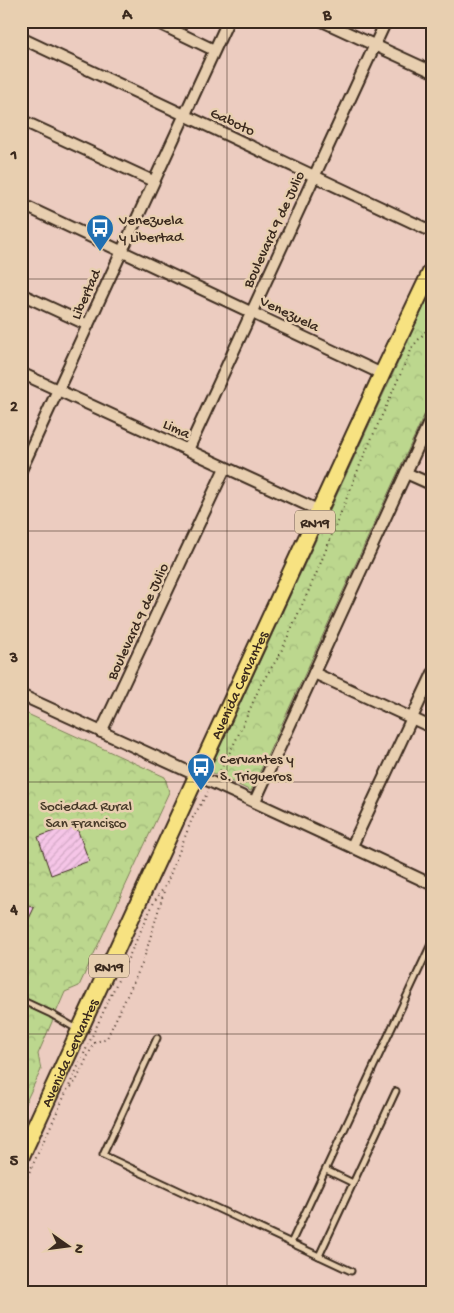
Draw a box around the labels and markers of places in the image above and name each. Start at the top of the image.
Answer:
place label: Venezuela y Libertad [118,212,184,247]
bus stop icon: Venezuela y Libertad [85,213,115,252]
place label: Cervantes y S. Trigueros [220,751,294,786]
bus stop icon: Cervantes y S. Trigueros [186,752,216,791]

